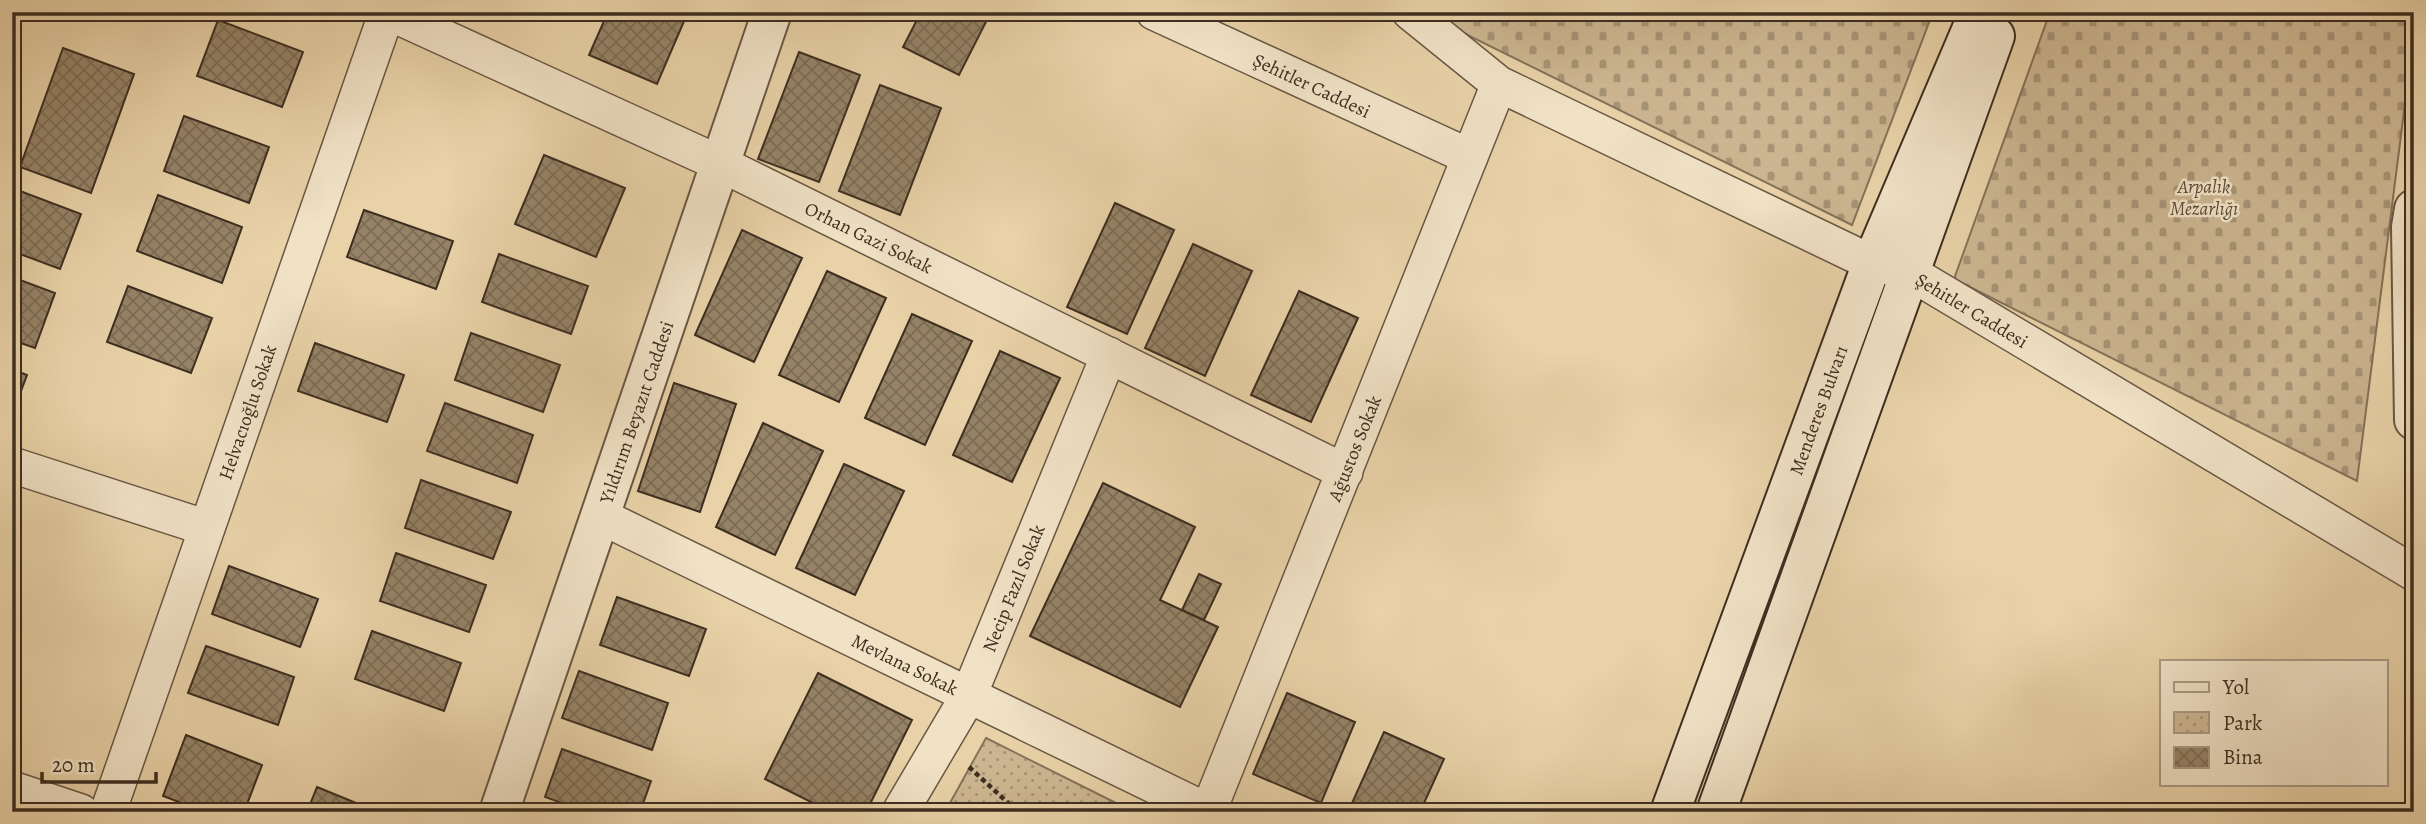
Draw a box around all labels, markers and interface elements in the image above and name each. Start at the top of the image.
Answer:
street label: Şehitler Caddesi [1249,47,1375,124]
park label: Arpalık Mezarlığı [2170,174,2238,222]
street label: Orhan Gazi Sokak [800,196,937,280]
street label: Şehitler Caddesi [1910,267,2033,355]
street label: Yıldırım Beyazıt Caddesi [593,318,680,508]
street label: Helvacıoğlu Sokak [213,341,283,484]
street label: Menderes Bulvarı [1783,342,1854,479]
street label: Ağustos Sokak [1321,391,1388,506]
street label: Necip Fazıl Sokak [976,520,1052,656]
street label: Mevlana Sokak [847,628,963,702]
legend [2160,660,2388,786]
text: Yol [2222,673,2249,701]
text: Park [2223,709,2263,737]
scale bar [42,740,156,784]
text: Bina [2223,743,2263,771]
text: 20 m [52,751,95,779]

